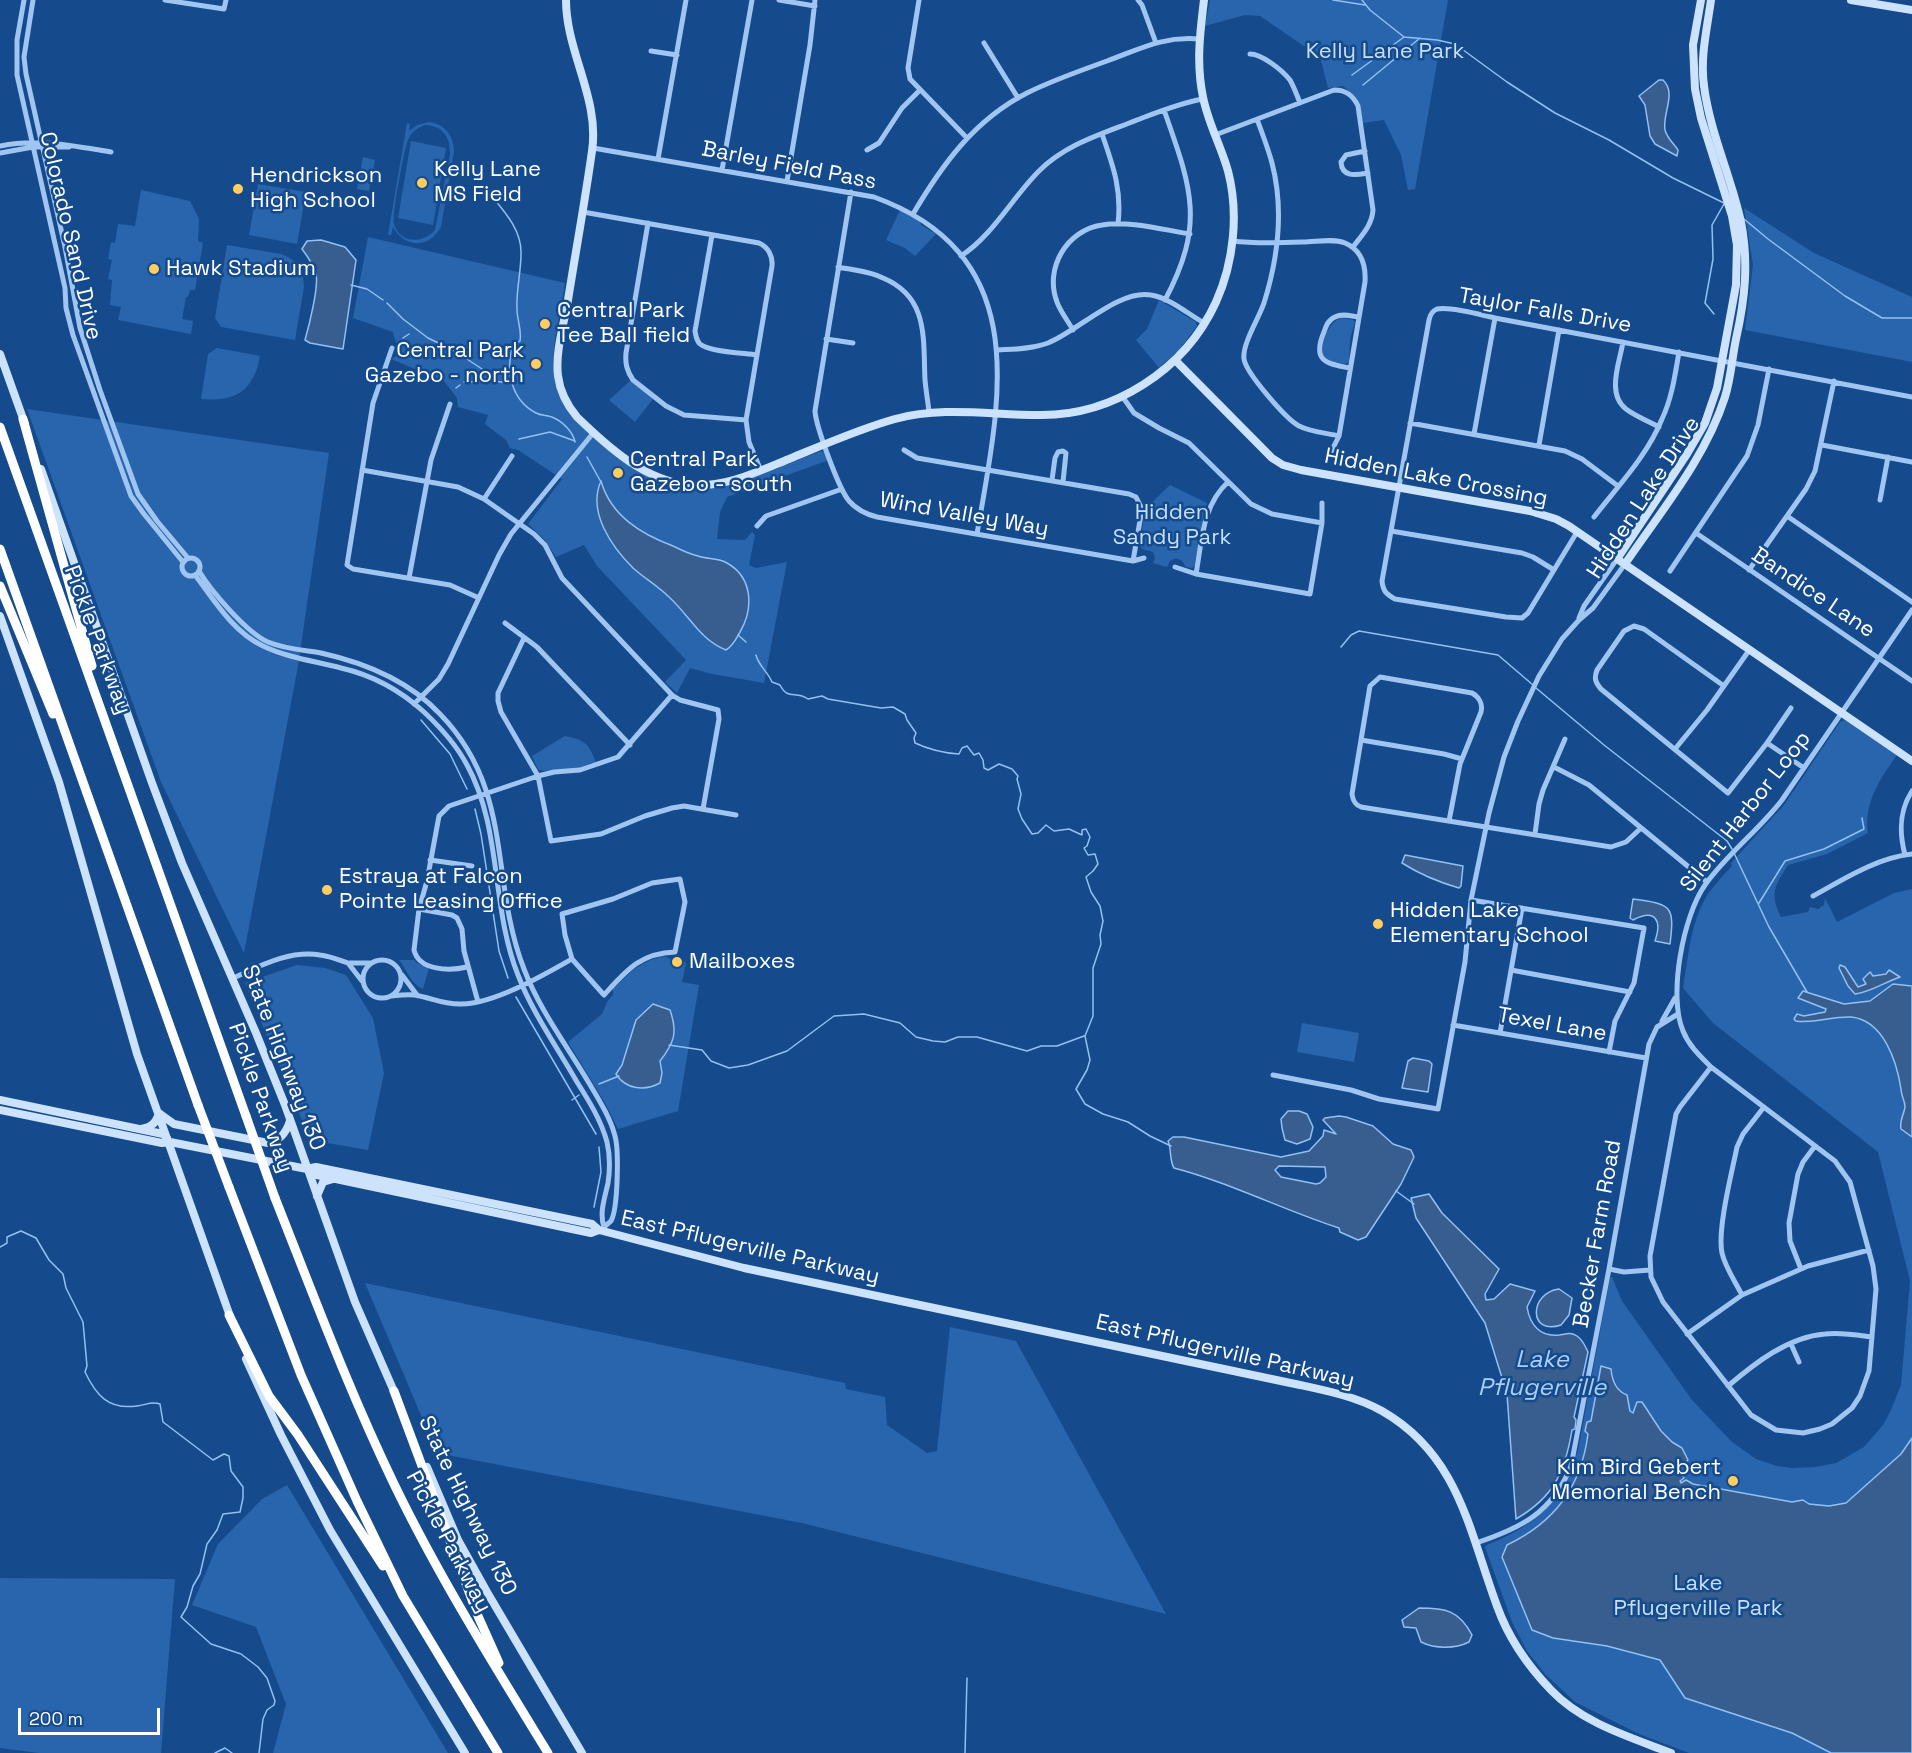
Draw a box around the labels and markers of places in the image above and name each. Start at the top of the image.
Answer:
place label: Kelly Lane MS Field [434,157,541,208]
place label: Hendrickson High School [250,163,382,214]
marker: Kelly Lane MS Field [415,176,429,190]
marker: Hendrickson High School [231,182,245,196]
place label: Hawk Stadium [166,256,316,282]
marker: Hawk Stadium [147,262,161,276]
place label: Central Park Tee Ball field [557,298,690,350]
marker: Central Park Tee Ball field [538,317,552,331]
place label: Central Park Gazebo - north [365,338,524,390]
marker: Central Park Gazebo - north [529,357,543,371]
place label: Central Park Gazebo - south [630,447,793,499]
marker: Central Park Gazebo - south [611,466,625,480]
place label: Estraya at Falcon Pointe Leasing Office [339,864,563,915]
marker: Estraya at Falcon Pointe Leasing Office [320,883,334,897]
place label: Hidden Lake Elementary School [1390,898,1589,950]
marker: Hidden Lake Elementary School [1371,917,1385,931]
place label: Mailboxes [689,949,795,975]
marker: Mailboxes [670,955,684,969]
place label: Kim Bird Gebert Memorial Bench [1551,1455,1721,1506]
marker: Kim Bird Gebert Memorial Bench [1726,1474,1740,1488]

